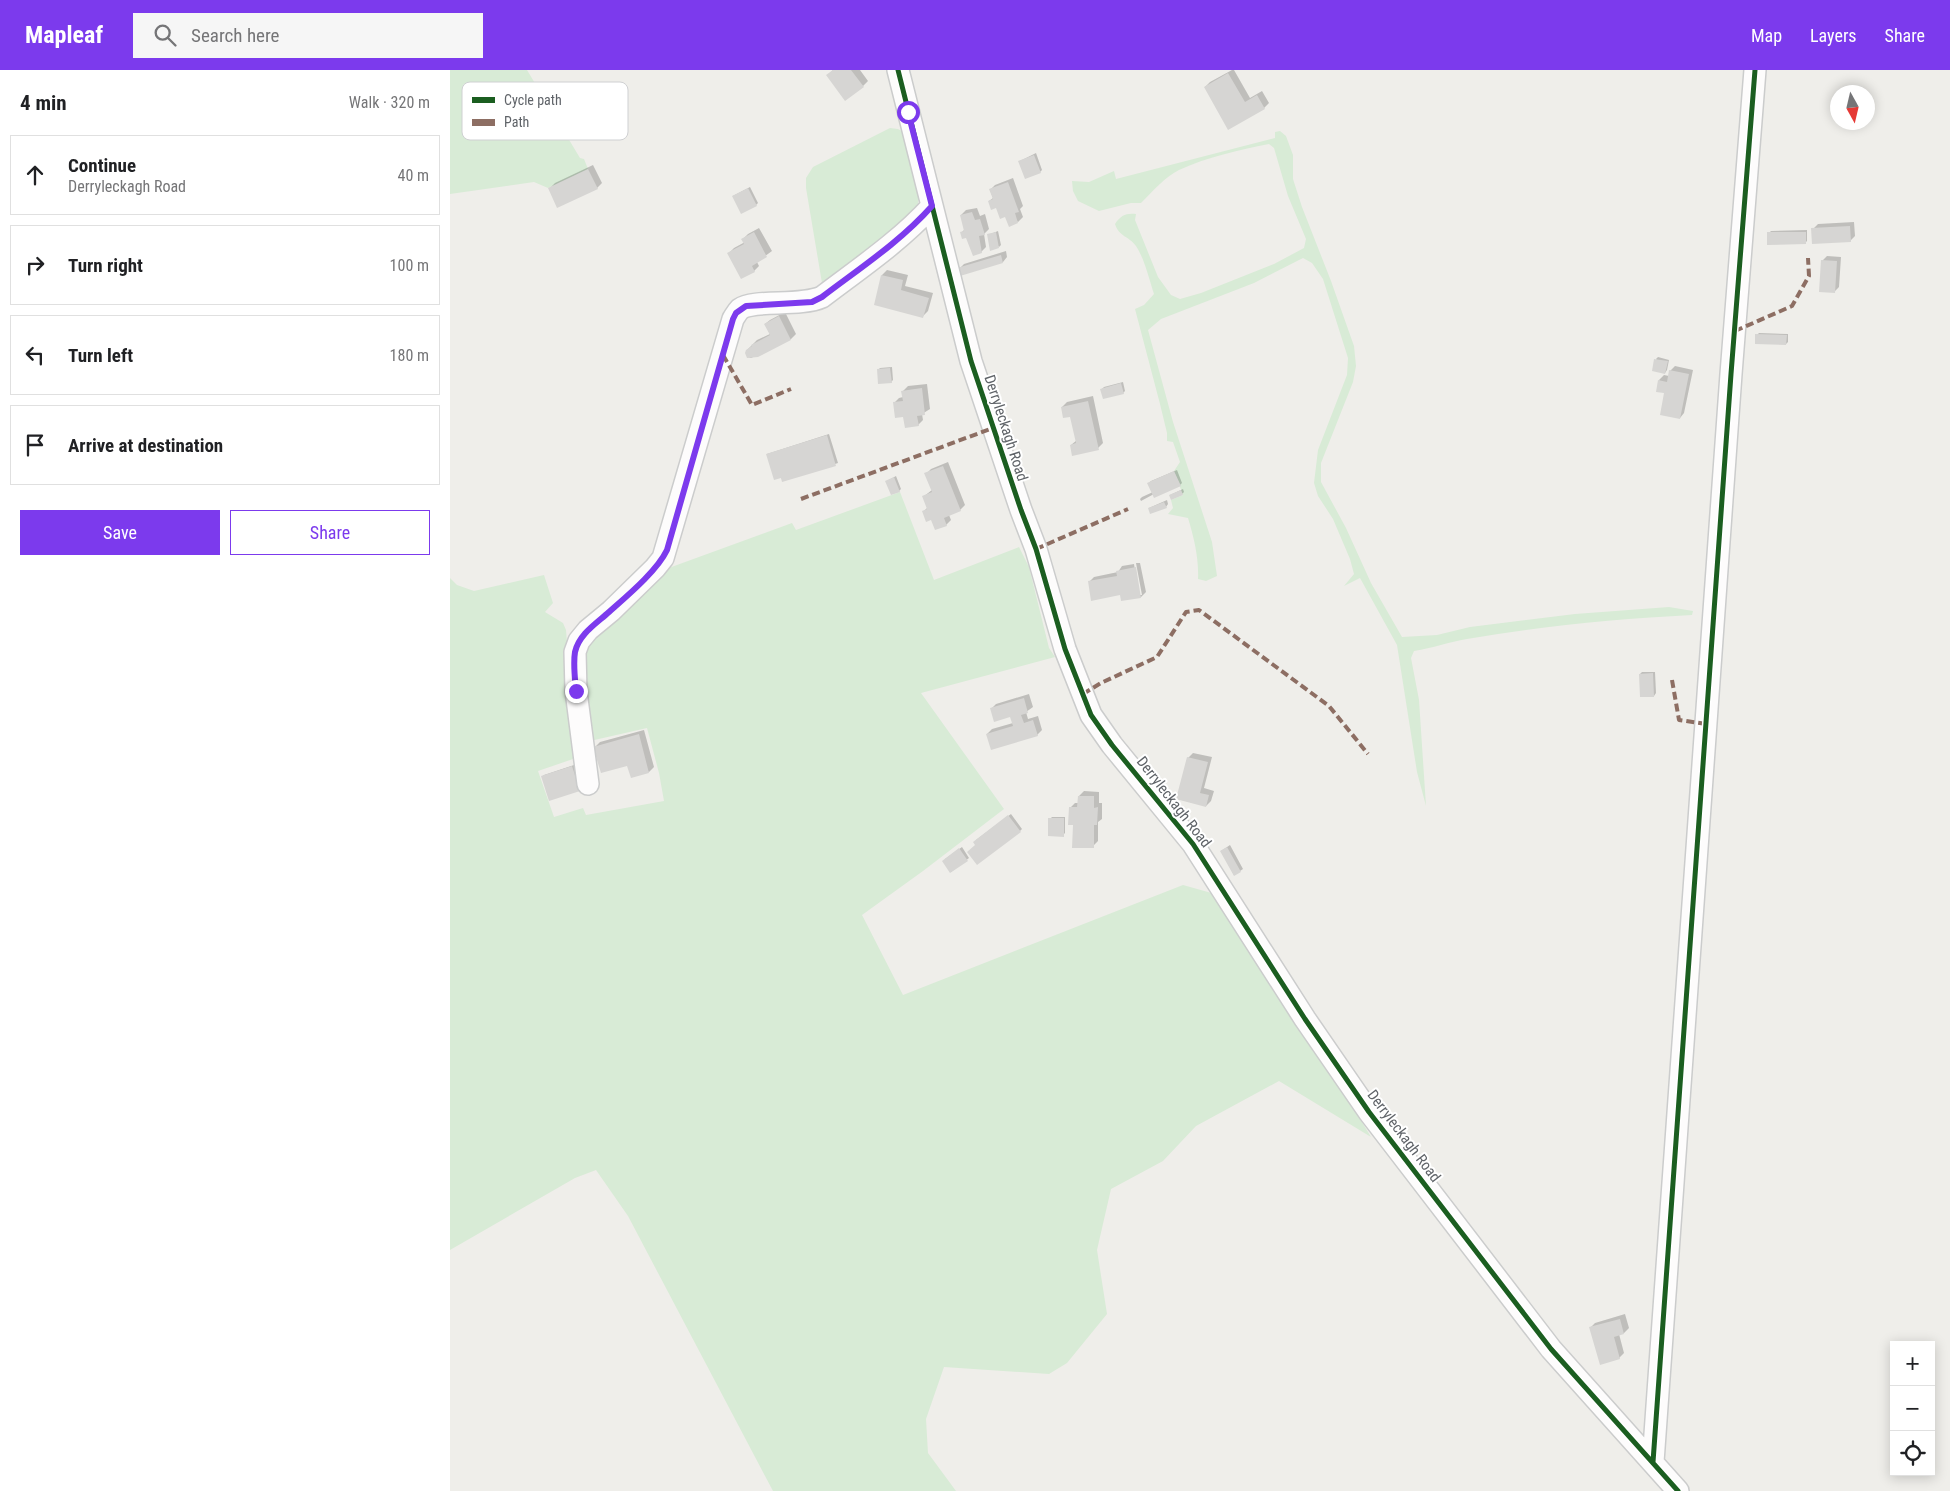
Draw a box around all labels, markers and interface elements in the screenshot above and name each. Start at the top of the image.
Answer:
search box [133,13,483,58]
text: Mapleaf [25,21,103,49]
icon: search [151,21,179,49]
text: Search here [191,24,279,47]
text: Map [1751,25,1782,46]
text: Layers [1810,25,1857,46]
text: Share [1885,25,1925,46]
legend [462,82,628,140]
north arrow [1830,85,1875,130]
text: 4 min [20,91,67,115]
text: Cycle path [504,92,562,108]
text: Walk · 320 m [349,93,430,112]
route start [897,101,920,124]
text: Path [504,114,529,130]
text: Continue [68,154,136,177]
icon: ahead [21,161,49,189]
text: 40 m [397,166,429,185]
text: Derryleckagh Road [68,177,186,196]
icon: right [21,251,49,279]
text: Turn right [68,254,143,277]
text: 100 m [390,256,429,275]
icon: left [21,341,49,369]
text: Turn left [68,344,133,367]
text: 180 m [390,346,429,365]
street label: Derryleckagh Road [980,373,1032,483]
icon: arrive [21,431,49,459]
text: Arrive at destination [68,434,223,457]
button: Save [20,510,220,555]
button: Share [230,510,430,555]
route end [565,680,588,703]
street label: Derryleckagh Road [1133,753,1215,851]
street label: Derryleckagh Road [1364,1086,1444,1186]
map controls [1890,1341,1935,1476]
button: + [1890,1341,1935,1386]
button: − [1890,1386,1935,1431]
button: locate [1890,1431,1935,1476]

